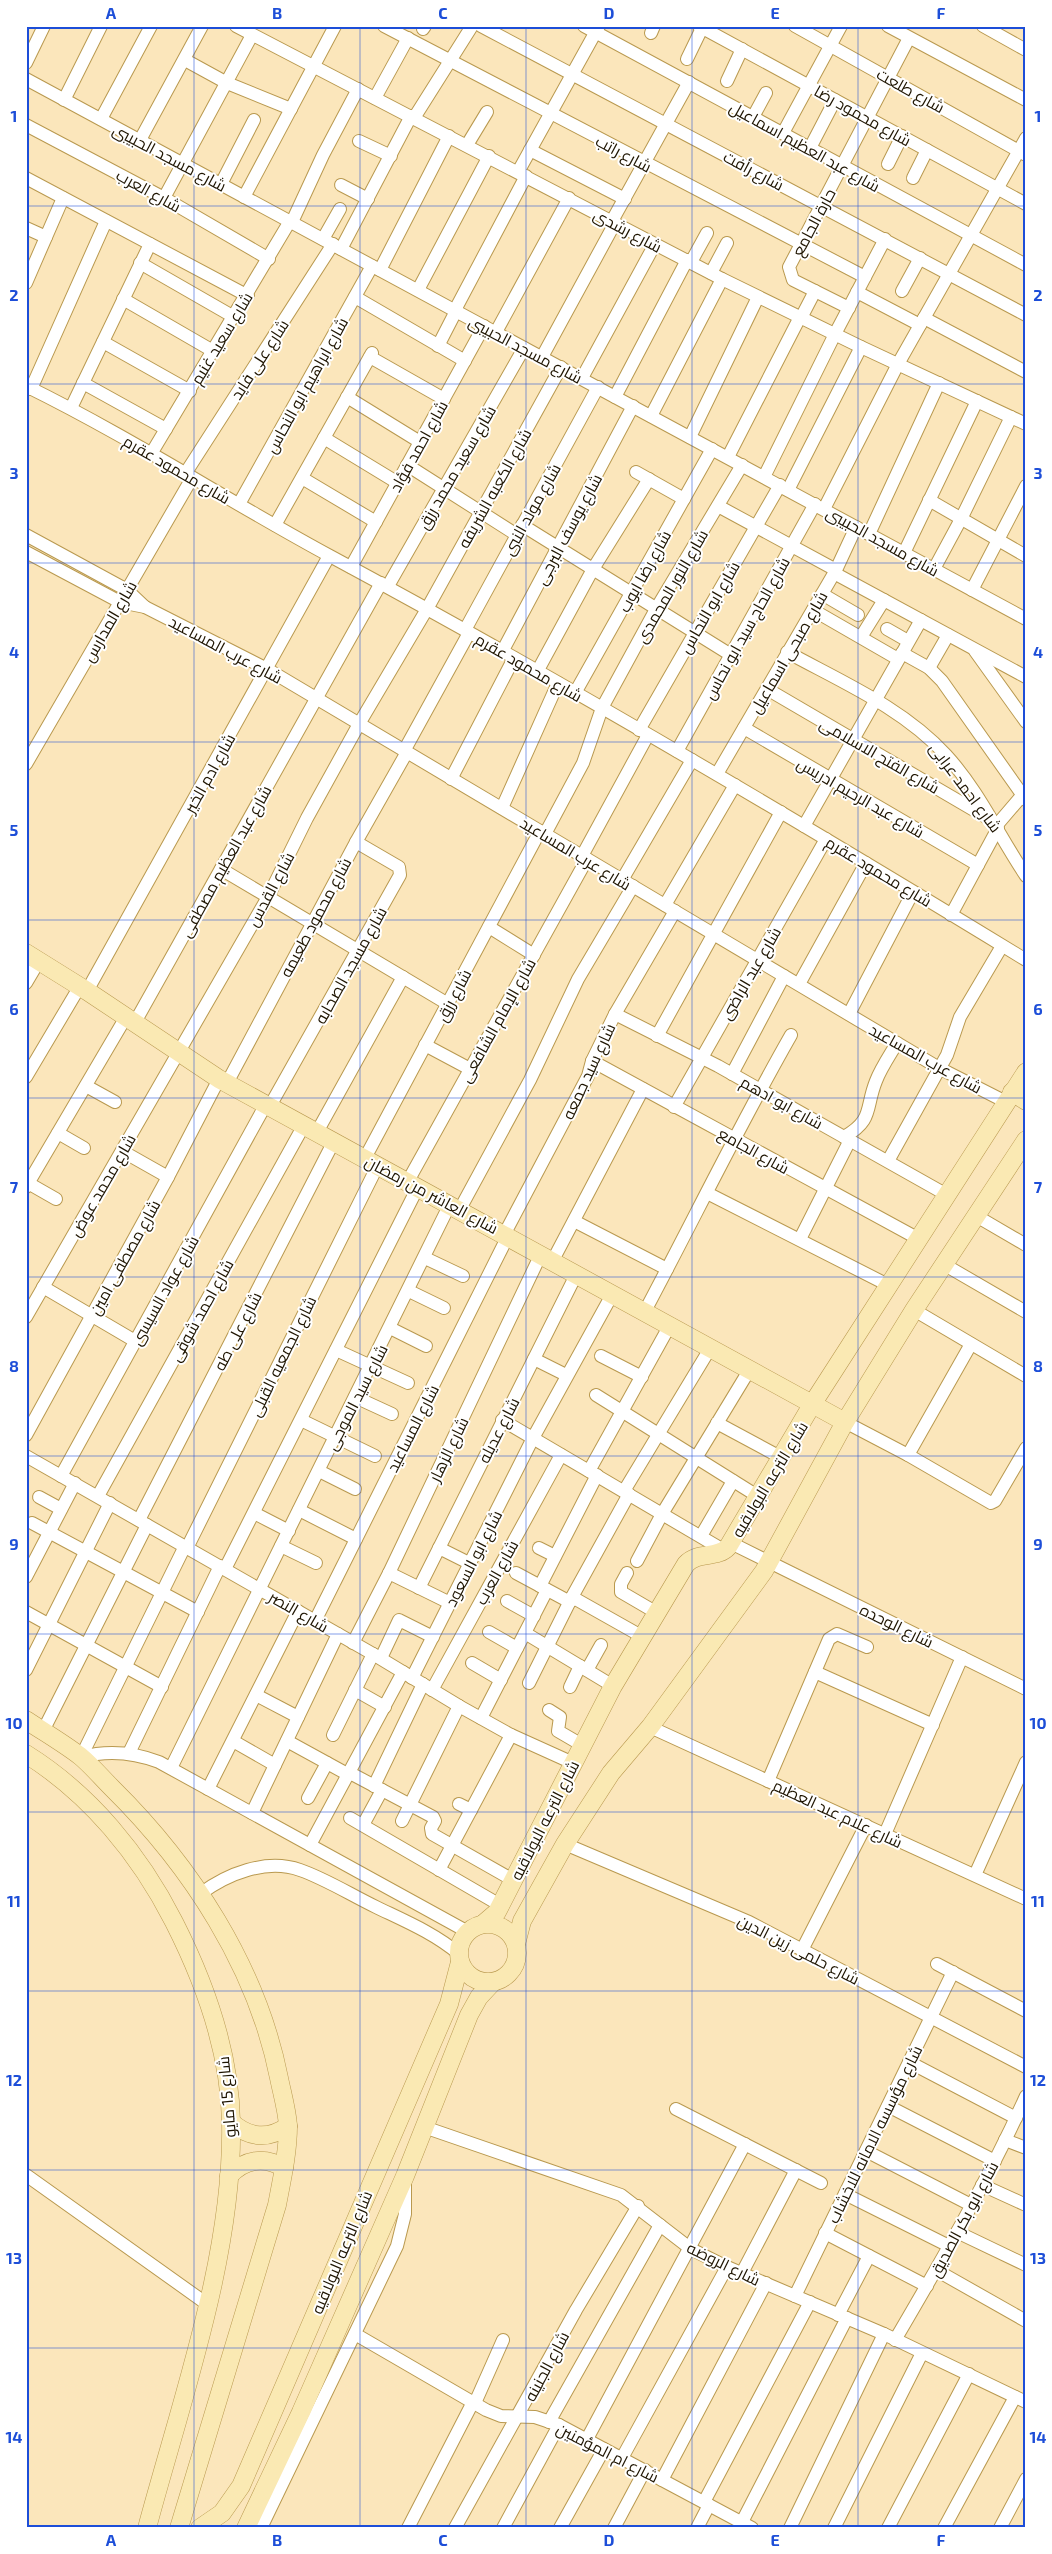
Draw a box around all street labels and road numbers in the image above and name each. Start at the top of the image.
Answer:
street label: شارع طلعت [872,64,948,119]
street label: شارع محمود رضا [810,81,915,152]
street label: شارع عبد العظيم اسماعيل [725,97,883,198]
street label: شارع مسجد الحبيبى [109,119,230,198]
street label: شارع راتب [591,130,655,178]
street label: شارع رأفت [719,146,788,196]
street label: شارع العرب [112,165,185,218]
street label: حارة الجامع [787,185,841,261]
street label: شارع رشدى [589,204,666,259]
street label: شارع سعيد غنيم [186,288,259,389]
street label: شارع مسجد الحبيبى [465,311,586,390]
street label: شارع ابراهيم ابو النحاس [261,314,354,458]
street label: شارع على فايد [226,315,294,404]
street label: شارع احمد فؤاد [385,397,454,497]
street label: شارع سعيد محمد رزق [413,402,502,534]
street label: شارع الكعبه الشريفه [453,425,537,552]
street label: شارع محمود عقرم [119,431,234,510]
street label: شارع مولد النبى [498,460,567,560]
street label: شارع يوسف البرجى [531,470,608,589]
street label: شارع مسجد الحبيبى [822,502,943,582]
street label: شارع النور المحمدى [631,526,714,648]
street label: شارع رضا ايوب [614,527,677,617]
street label: شارع الحاج سيد ابو نحاس [699,553,796,704]
street label: شارع ابو النحاس [675,558,746,658]
street label: شارع المدارس [78,577,142,666]
street label: شارع صبحى اسماعيل [745,587,833,718]
street label: شارع عرب المساعيد [165,611,286,690]
street label: شارع محمود عقرم [471,629,586,708]
street label: شارع الفتح الاسلامى [815,713,943,800]
street label: شارع ادم الخير [179,730,241,818]
street label: شارع احمد عرابى [924,738,1006,838]
street label: شارع عبد الرحيم ادريس [792,753,928,844]
street label: شارع عبد العظيم مصطفى [175,782,277,942]
street label: شارع عرب المساعيد [516,812,635,896]
street label: شارع محمود عقرم [821,832,935,913]
street label: شارع القدس [242,849,300,931]
street label: شارع محمود طعيمه [275,854,357,981]
street label: شارع مسجد الصحابه [310,903,393,1028]
street label: شارع عبد الراضى [716,923,787,1024]
street label: شارع الإمام الشافعى [455,955,542,1087]
street label: شارع رزق [431,965,477,1026]
street label: شارع عرب المساعيد [865,1019,986,1099]
street label: شارع سيد جمعه [557,1020,621,1123]
street label: شارع ابو ادهم [736,1072,827,1135]
street label: شارع الجامع [714,1123,793,1180]
street label: شارع محمد عوض [65,1130,142,1241]
street label: شارع العاشر من رمضان [361,1151,502,1240]
street label: شارع مصطفى امين [84,1196,166,1319]
street label: شارع عواد السيسى [126,1232,205,1350]
street label: شارع احمد شوقى [165,1256,240,1366]
street label: شارع على طه [209,1289,268,1375]
street label: شارع الجمعيه القبلى [245,1293,322,1421]
street label: شارع سيد الموجى [321,1341,394,1455]
street label: شارع المساعيد [382,1381,445,1476]
street label: شارع عديله [473,1394,525,1467]
street label: شارع الزهار [424,1413,475,1487]
street label: شارع الترعه البولاقيه [727,1418,814,1542]
street label: شارع ابو السعود [441,1507,508,1611]
street label: شارع العرب [471,1536,524,1609]
street label: شارع النصر [263,1586,332,1638]
street label: شارع الوحده [856,1599,937,1654]
street label: شارع الترعه البولاقيه [506,1757,585,1884]
street label: شارع علام عبد العظيم [769,1775,906,1854]
street label: شارع حلمى زين الدين [734,1910,863,1991]
street label: شارع مؤسسه الامانه للاخشاب [823,2042,928,2227]
street label: شارع 15 مايو [213,2055,242,2138]
street label: شارع ابو بكر الصديق [924,2158,1004,2282]
street label: شارع الترعه البولاقيه [307,2188,378,2317]
street label: شارع الروضه [683,2237,764,2292]
street label: شارع الجنينه [520,2328,575,2406]
street label: شارع ام المؤمنين [552,2418,662,2489]

